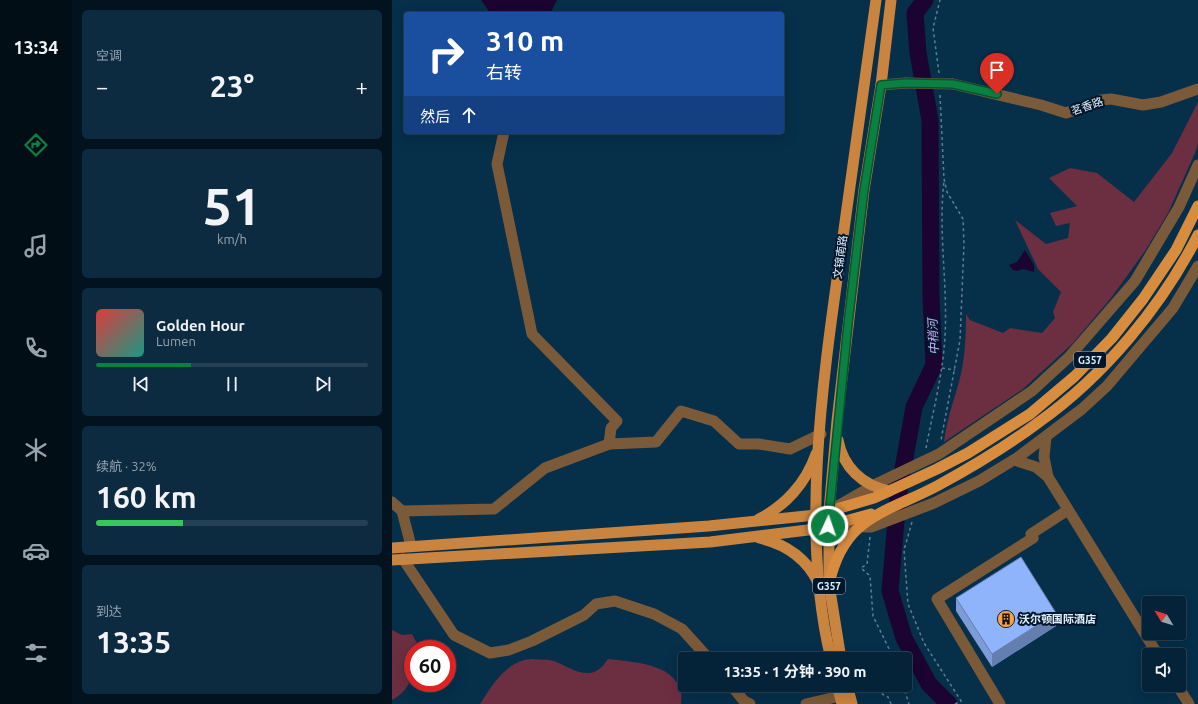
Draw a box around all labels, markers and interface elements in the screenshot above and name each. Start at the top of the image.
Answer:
text: 310 m [486,25,564,56]
icon: right [420,28,472,80]
text: 13:34 [13,37,59,57]
text: 空调 [96,48,122,62]
pin [980,53,1014,94]
icon: arrive [986,59,1008,81]
text: 右转 [486,62,522,82]
text: 23° [210,69,254,103]
text: − [96,74,108,99]
text: + [356,74,368,99]
street label: 茗香路 [1069,95,1105,117]
icon: ahead [458,104,480,126]
text: 然后 [420,108,450,125]
icon: directions [22,131,50,159]
text: 51 [203,177,261,235]
icon: music [22,232,50,260]
text: km/h [217,232,247,246]
street label: 文锦南路 [831,234,849,280]
text: Golden Hour [156,317,245,334]
water label: 中稍河 [925,317,940,355]
icon: phone [22,334,50,362]
text: Lumen [156,334,196,348]
road number: G357 [1074,352,1106,368]
icon: previous [130,373,152,395]
icon: pause [221,373,243,395]
icon: next [312,373,334,395]
icon: climate [22,436,50,464]
text: 续航 · 32% [96,459,157,473]
text: 160 km [96,480,197,514]
position arrow [807,505,849,547]
icon: car [22,537,50,565]
road number: G357 [813,578,845,594]
north arrow [1142,596,1186,640]
map controls [1142,596,1186,692]
text: 到达 [96,604,122,618]
building icon: 沃尔顿国际酒店 [996,609,1016,629]
place label: 沃尔顿国际酒店 [1019,613,1096,625]
text: 13:35 [96,625,171,659]
icon: filters [22,639,50,667]
speed limit sign: 60 [404,640,456,692]
button: sound [1142,648,1186,692]
text: 13:35 · 1 分钟 · 390 m [723,663,867,680]

